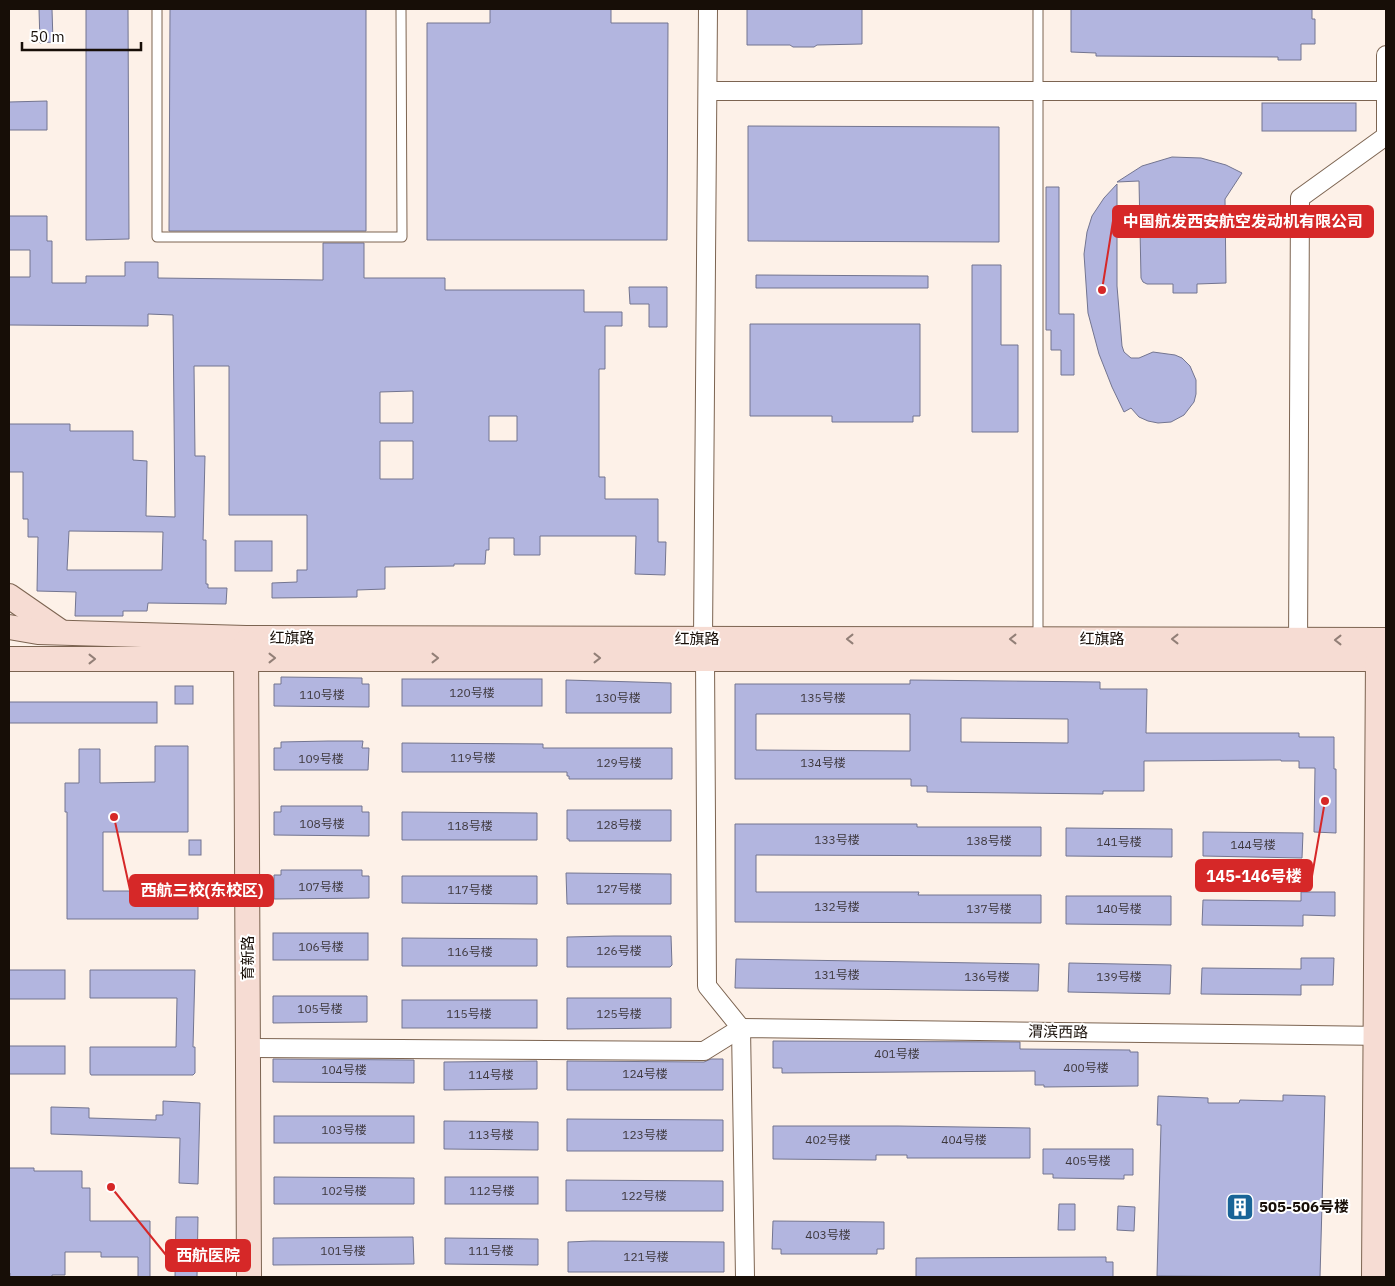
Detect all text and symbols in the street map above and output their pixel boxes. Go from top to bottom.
scale bar [22,20,141,52]
text: 50 m [30,27,65,46]
callout: 中国航发西安航空发动机有限公司 [1113,206,1373,237]
text: 中国航发西安航空发动机有限公司 [1123,211,1363,231]
street label: 红旗路 [269,628,315,647]
street label: 红旗路 [674,629,720,648]
street label: 红旗路 [1079,629,1125,648]
one-way arrow [846,634,854,644]
one-way arrow [1008,634,1016,644]
one-way arrow [1171,634,1178,644]
one-way arrow [1333,635,1341,645]
one-way arrow [269,653,277,663]
one-way arrow [432,653,439,663]
one-way arrow [594,653,602,663]
one-way arrow [89,654,97,664]
house number: 120号楼 [449,685,495,700]
house number: 110号楼 [299,687,345,702]
house number: 130号楼 [595,690,641,705]
house number: 135号楼 [800,690,846,705]
house number: 119号楼 [450,750,496,765]
house number: 109号楼 [298,751,344,766]
house number: 129号楼 [596,755,642,770]
house number: 134号楼 [800,755,846,770]
house number: 108号楼 [299,816,345,831]
house number: 128号楼 [596,817,642,832]
house number: 118号楼 [447,818,493,833]
house number: 133号楼 [814,832,860,847]
house number: 138号楼 [966,833,1012,848]
house number: 141号楼 [1096,834,1142,849]
house number: 144号楼 [1230,837,1276,852]
callout: 145-146号楼 [1196,860,1312,891]
text: 145-146号楼 [1206,866,1302,886]
callout: 西航三校(东校区) [130,875,273,906]
house number: 107号楼 [298,879,344,894]
text: 西航三校(东校区) [141,880,263,900]
house number: 127号楼 [596,881,642,896]
house number: 117号楼 [447,882,493,897]
house number: 132号楼 [814,899,860,914]
house number: 137号楼 [966,901,1012,916]
house number: 140号楼 [1096,901,1142,916]
street label: 育新路 [238,935,257,981]
house number: 106号楼 [298,939,344,954]
house number: 126号楼 [596,943,642,958]
house number: 116号楼 [447,944,493,959]
house number: 131号楼 [814,967,860,982]
house number: 136号楼 [964,969,1010,984]
house number: 139号楼 [1096,969,1142,984]
house number: 105号楼 [297,1001,343,1016]
house number: 115号楼 [446,1006,492,1021]
house number: 125号楼 [596,1006,642,1021]
street label: 渭滨西路 [1028,1021,1088,1042]
house number: 401号楼 [874,1046,920,1061]
house number: 400号楼 [1063,1060,1109,1075]
house number: 104号楼 [321,1062,367,1077]
house number: 124号楼 [622,1066,668,1081]
house number: 114号楼 [468,1067,514,1082]
house number: 103号楼 [321,1122,367,1137]
house number: 113号楼 [468,1127,514,1142]
house number: 123号楼 [622,1127,668,1142]
house number: 402号楼 [805,1132,851,1147]
house number: 404号楼 [941,1132,987,1147]
house number: 405号楼 [1065,1153,1111,1168]
house number: 102号楼 [321,1183,367,1198]
house number: 112号楼 [469,1183,515,1198]
house number: 122号楼 [621,1188,667,1203]
building icon: 505-506号楼 [1225,1192,1255,1222]
place label: 505-506号楼 [1259,1197,1349,1216]
house number: 403号楼 [805,1227,851,1242]
callout: 西航医院 [166,1240,250,1271]
house number: 101号楼 [320,1243,366,1258]
house number: 111号楼 [468,1243,514,1258]
text: 西航医院 [176,1245,240,1265]
house number: 121号楼 [623,1249,669,1264]

